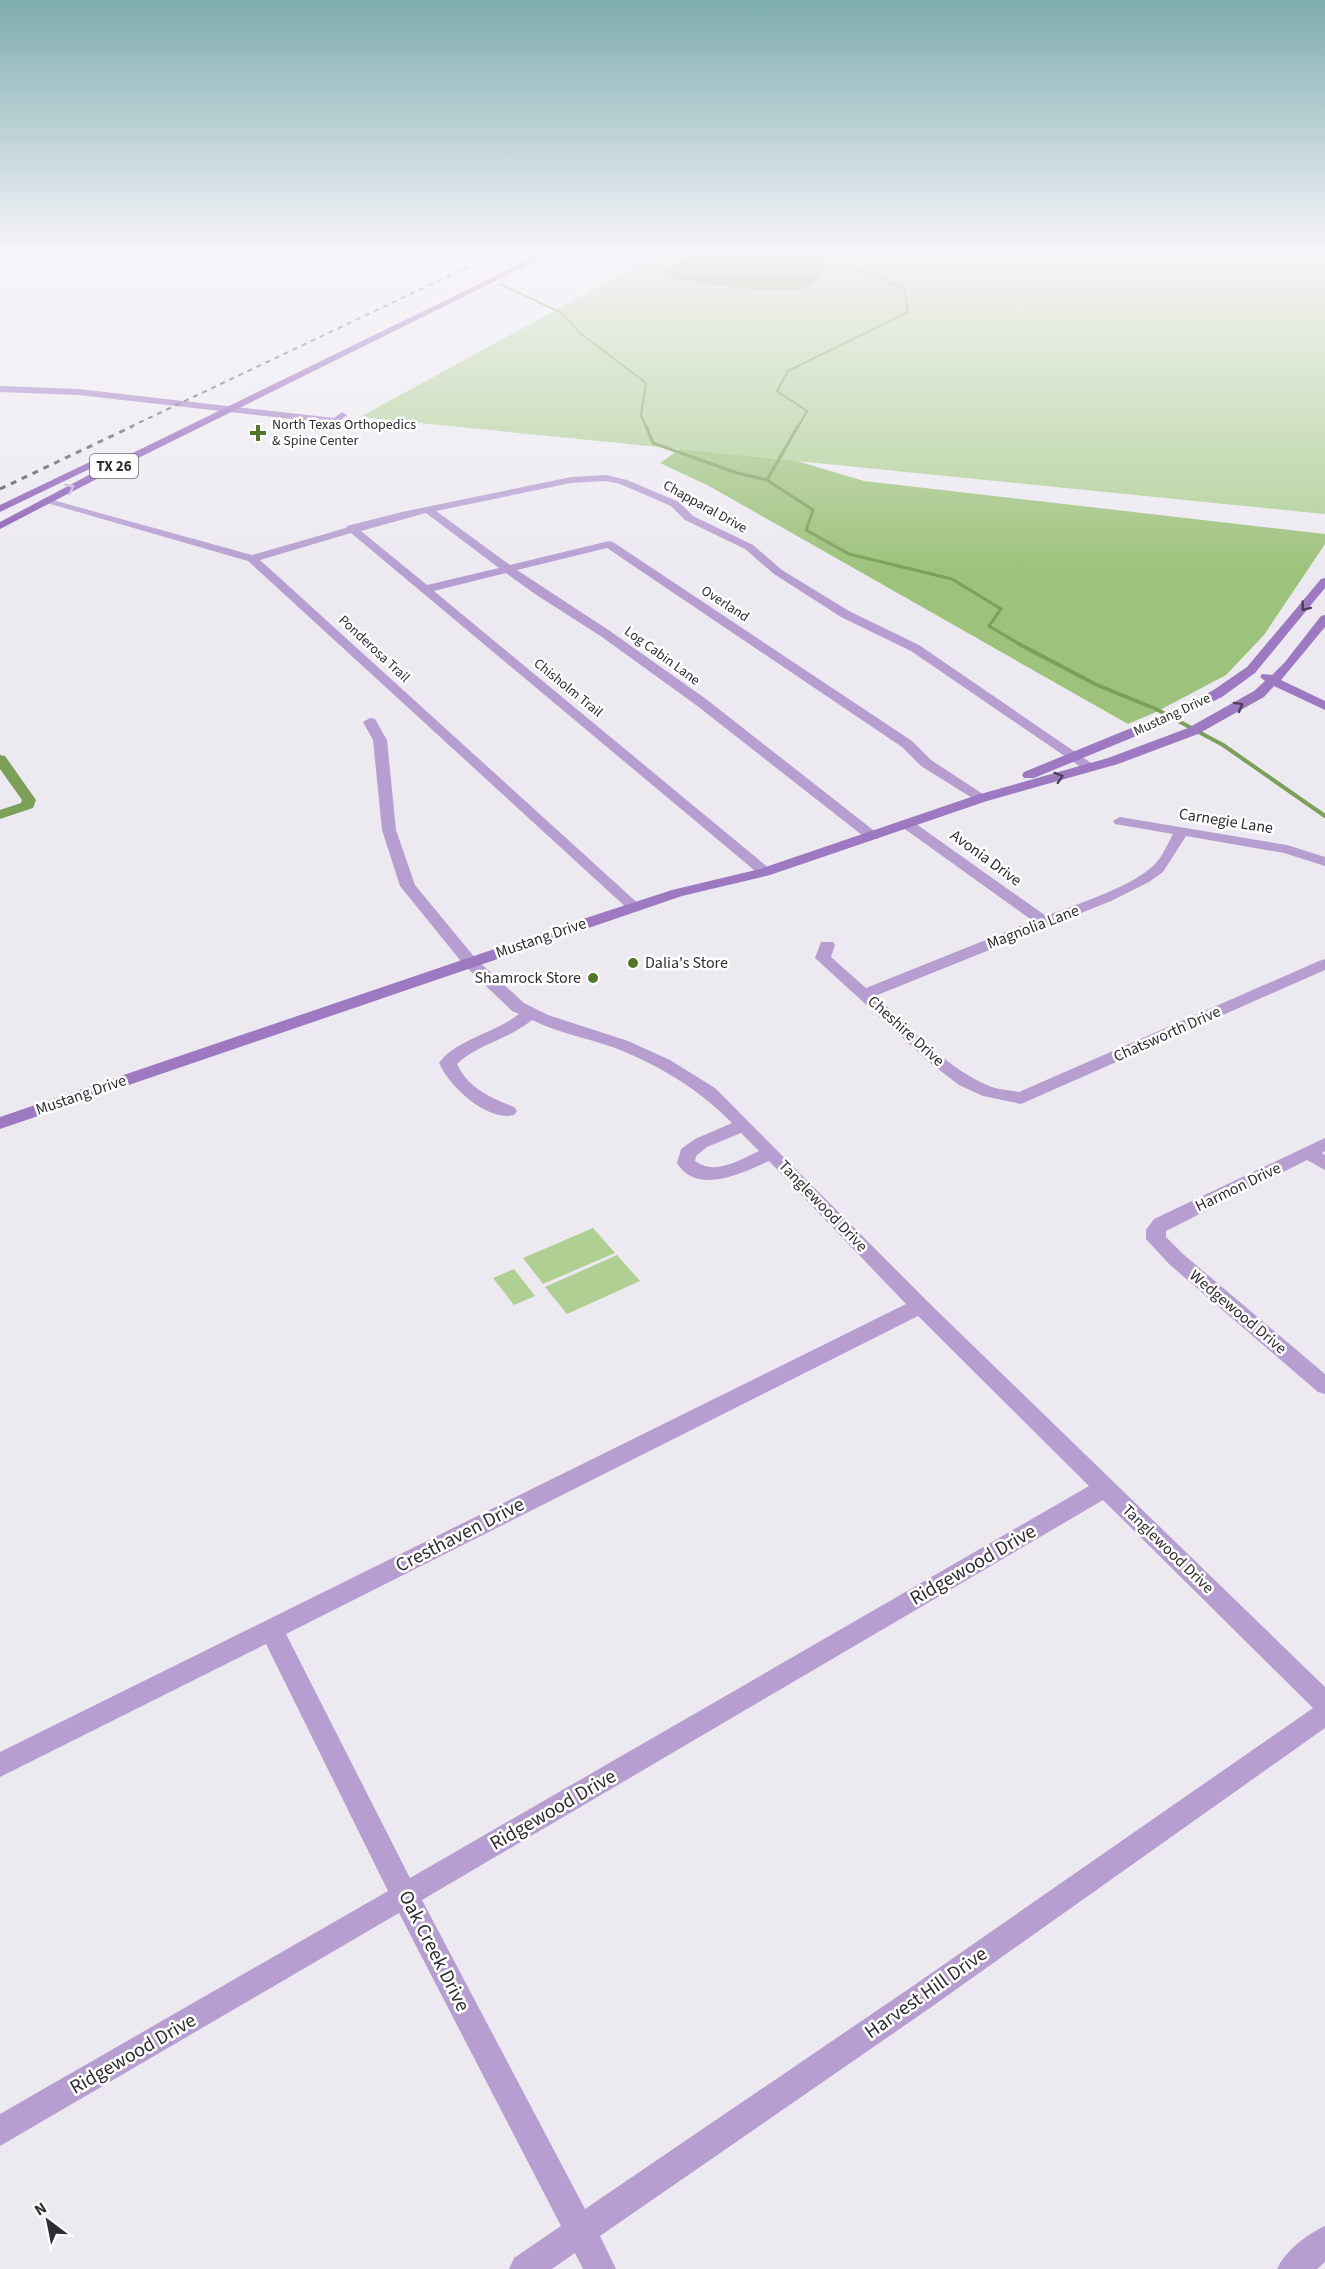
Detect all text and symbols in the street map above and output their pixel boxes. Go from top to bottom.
place label: North Texas Orthopedics & Spine Center [272,415,416,451]
marker: North Texas Orthopedics & Spine Center [249,424,267,442]
road number: TX 26 [90,454,138,478]
street label: Chapparal Drive [659,476,751,538]
one-way arrow [64,484,75,496]
street label: Overland [697,581,753,627]
one-way arrow [1301,600,1312,611]
street label: Ponderosa Trail [334,611,414,688]
street label: Log Cabin Lane [620,622,704,690]
street label: Chisholm Trail [529,654,607,722]
street label: Mustang Drive [1130,688,1214,742]
one-way arrow [1233,702,1243,713]
one-way arrow [1053,772,1064,784]
street label: Carnegie Lane [1177,803,1275,839]
street label: Avonia Drive [946,825,1026,891]
street label: Magnolia Lane [984,899,1082,955]
street label: Mustang Drive [493,912,589,964]
place label: Dalia's Store [645,952,728,974]
marker: Dalia's Store [626,956,640,970]
place label: Shamrock Store [475,967,581,989]
marker: Shamrock Store [586,971,600,985]
street label: Cheshire Drive [863,991,949,1071]
street label: Chatsworth Drive [1110,1000,1224,1067]
street label: Mustang Drive [33,1069,129,1121]
street label: Tanglewood Drive [773,1155,873,1257]
street label: Harmon Drive [1192,1157,1284,1217]
street label: Wedgewood Drive [1185,1265,1291,1359]
street label: Cresthaven Drive [391,1490,529,1580]
street label: Tanglewood Drive [1117,1499,1219,1599]
street label: Ridgewood Drive [905,1517,1041,1613]
street label: Ridgewood Drive [485,1762,621,1858]
street label: Oak Creek Drive [391,1886,477,2016]
street label: Harvest Hill Drive [859,1940,993,2046]
street label: Ridgewood Drive [65,2006,201,2102]
north arrow [18,2191,78,2251]
text: N [30,2197,51,2221]

